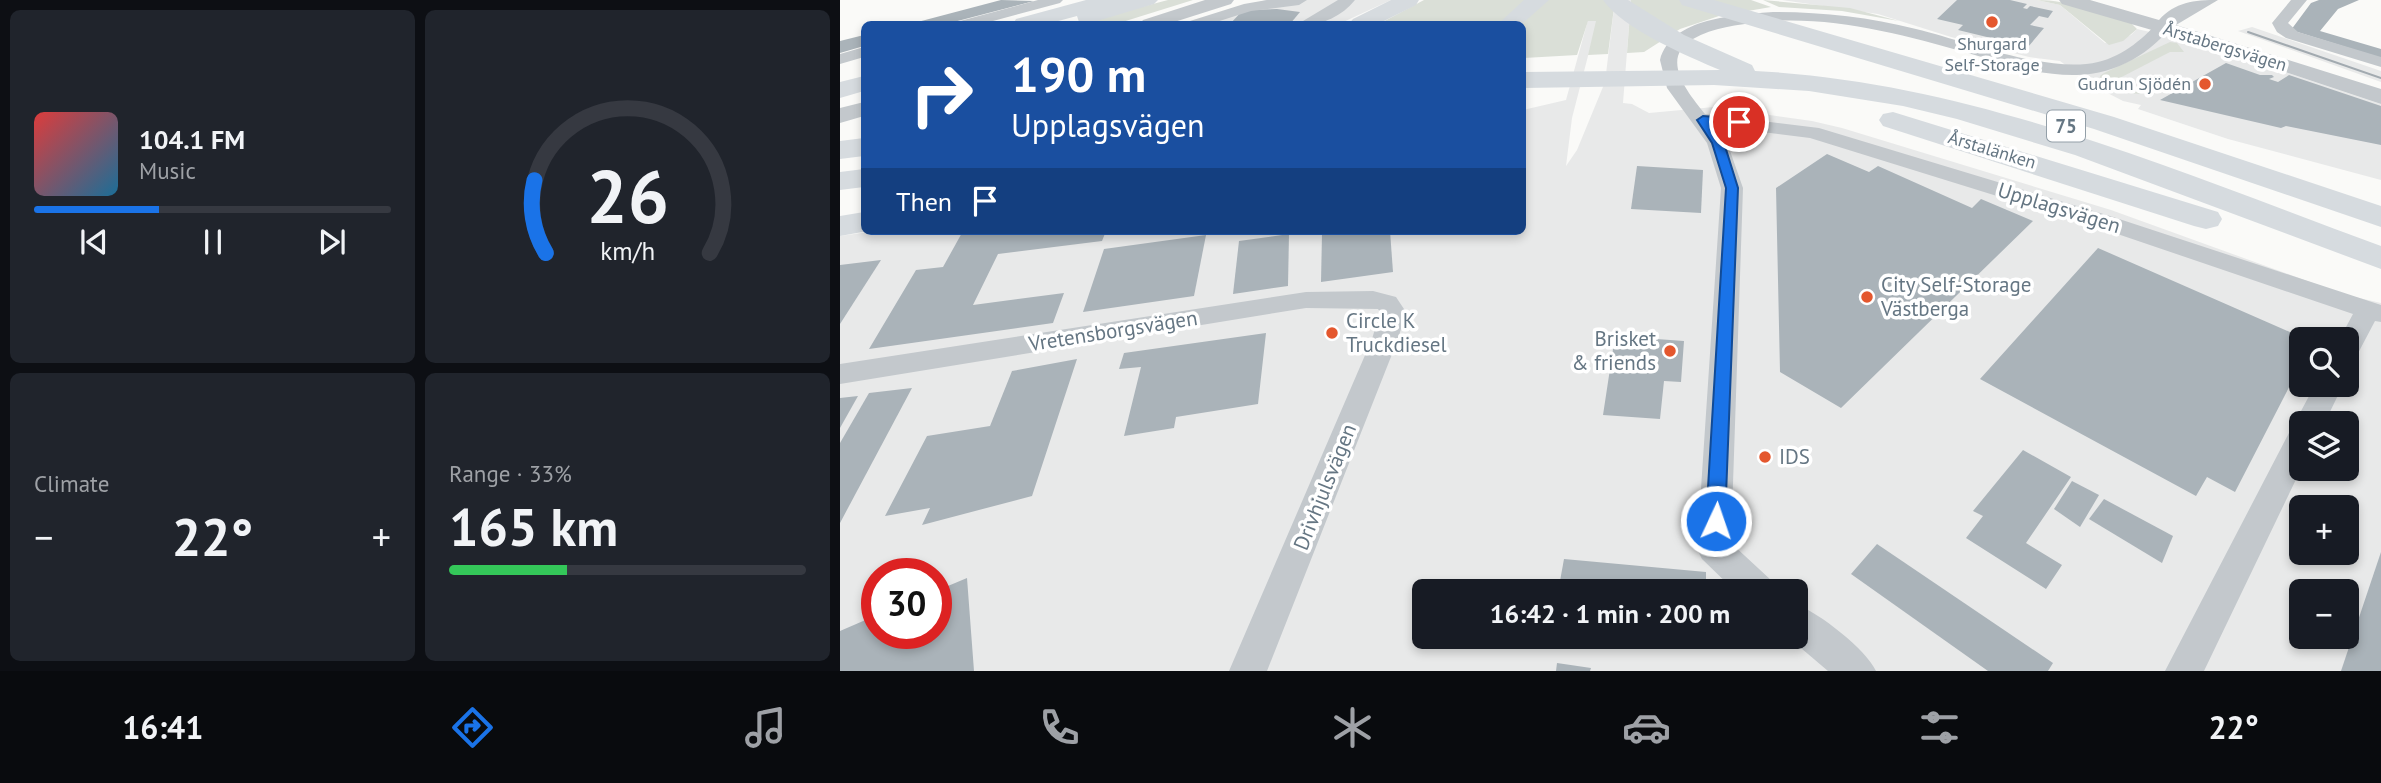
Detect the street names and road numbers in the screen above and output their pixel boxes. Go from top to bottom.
street label: Årstabergsvägen [2161,17,2290,76]
road number: 75 [2047,110,2085,142]
street label: Årstalänken [1945,125,2039,174]
street label: Upplagsvägen [1994,176,2124,239]
street label: Vretensborgsvägen [1026,304,1199,357]
street label: Drivhjulsvägen [1287,420,1362,554]

